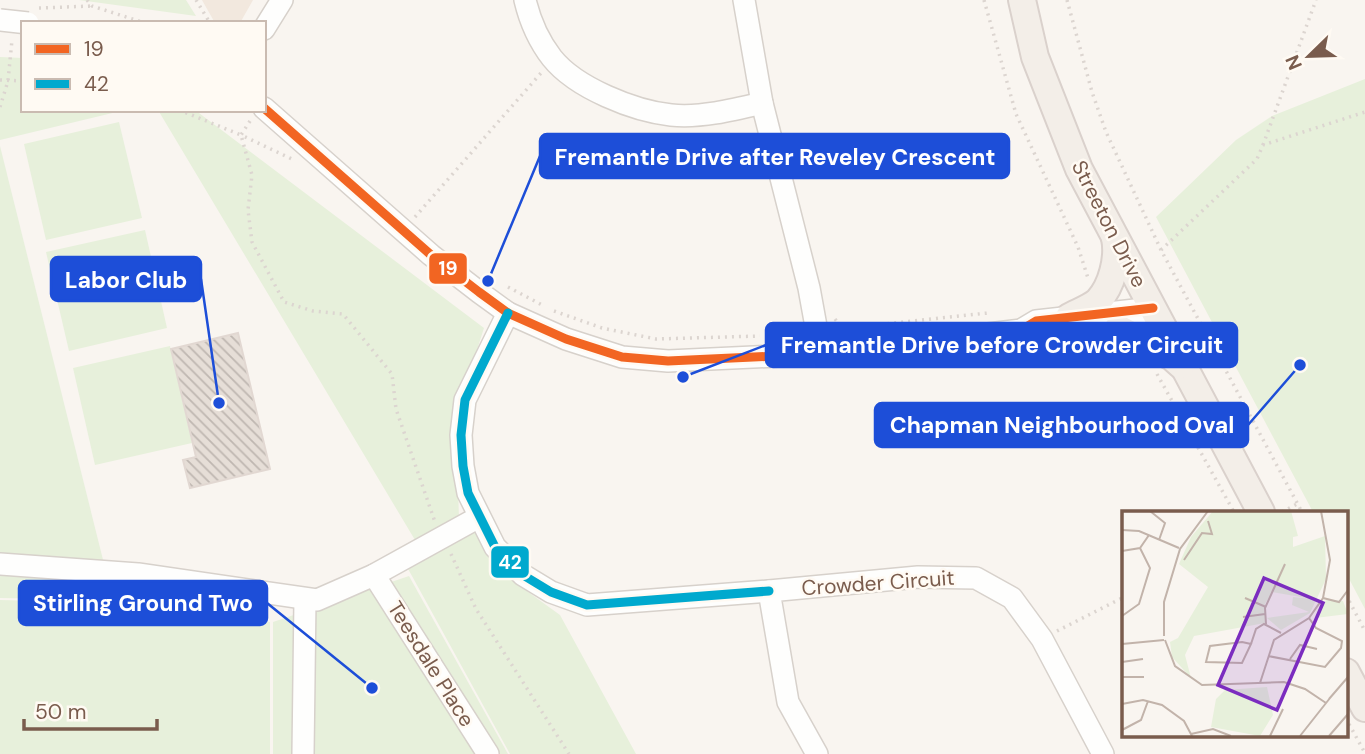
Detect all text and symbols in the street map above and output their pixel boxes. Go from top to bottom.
legend [21,21,266,112]
north arrow [1274,21,1344,91]
text: 19 [84,35,104,63]
text: N [1280,51,1308,74]
text: 42 [84,70,109,98]
callout: Fremantle Drive after Reveley Crescent [540,134,1009,178]
text: Fremantle Drive after Reveley Crescent [554,142,996,172]
street label: Streeton Drive [1065,156,1153,292]
line badge: 19 [428,252,468,285]
text: 19 [439,256,457,281]
callout: Labor Club [51,257,201,301]
text: Labor Club [65,265,187,295]
callout: Fremantle Drive before Crowder Circuit [766,323,1237,367]
text: Fremantle Drive before Crowder Circuit [781,330,1223,360]
callout: Chapman Neighbourhood Oval [875,403,1248,447]
text: Chapman Neighbourhood Oval [890,410,1234,440]
inset map [1122,511,1348,736]
line badge: 42 [490,545,530,579]
text: 42 [498,550,522,575]
street label: Crowder Circuit [801,564,955,602]
callout: Stirling Ground Two [19,581,267,625]
text: Stirling Ground Two [33,588,253,618]
street label: Teesdale Place [381,596,481,732]
scale bar [24,688,158,732]
text: 50 m [35,698,86,726]

